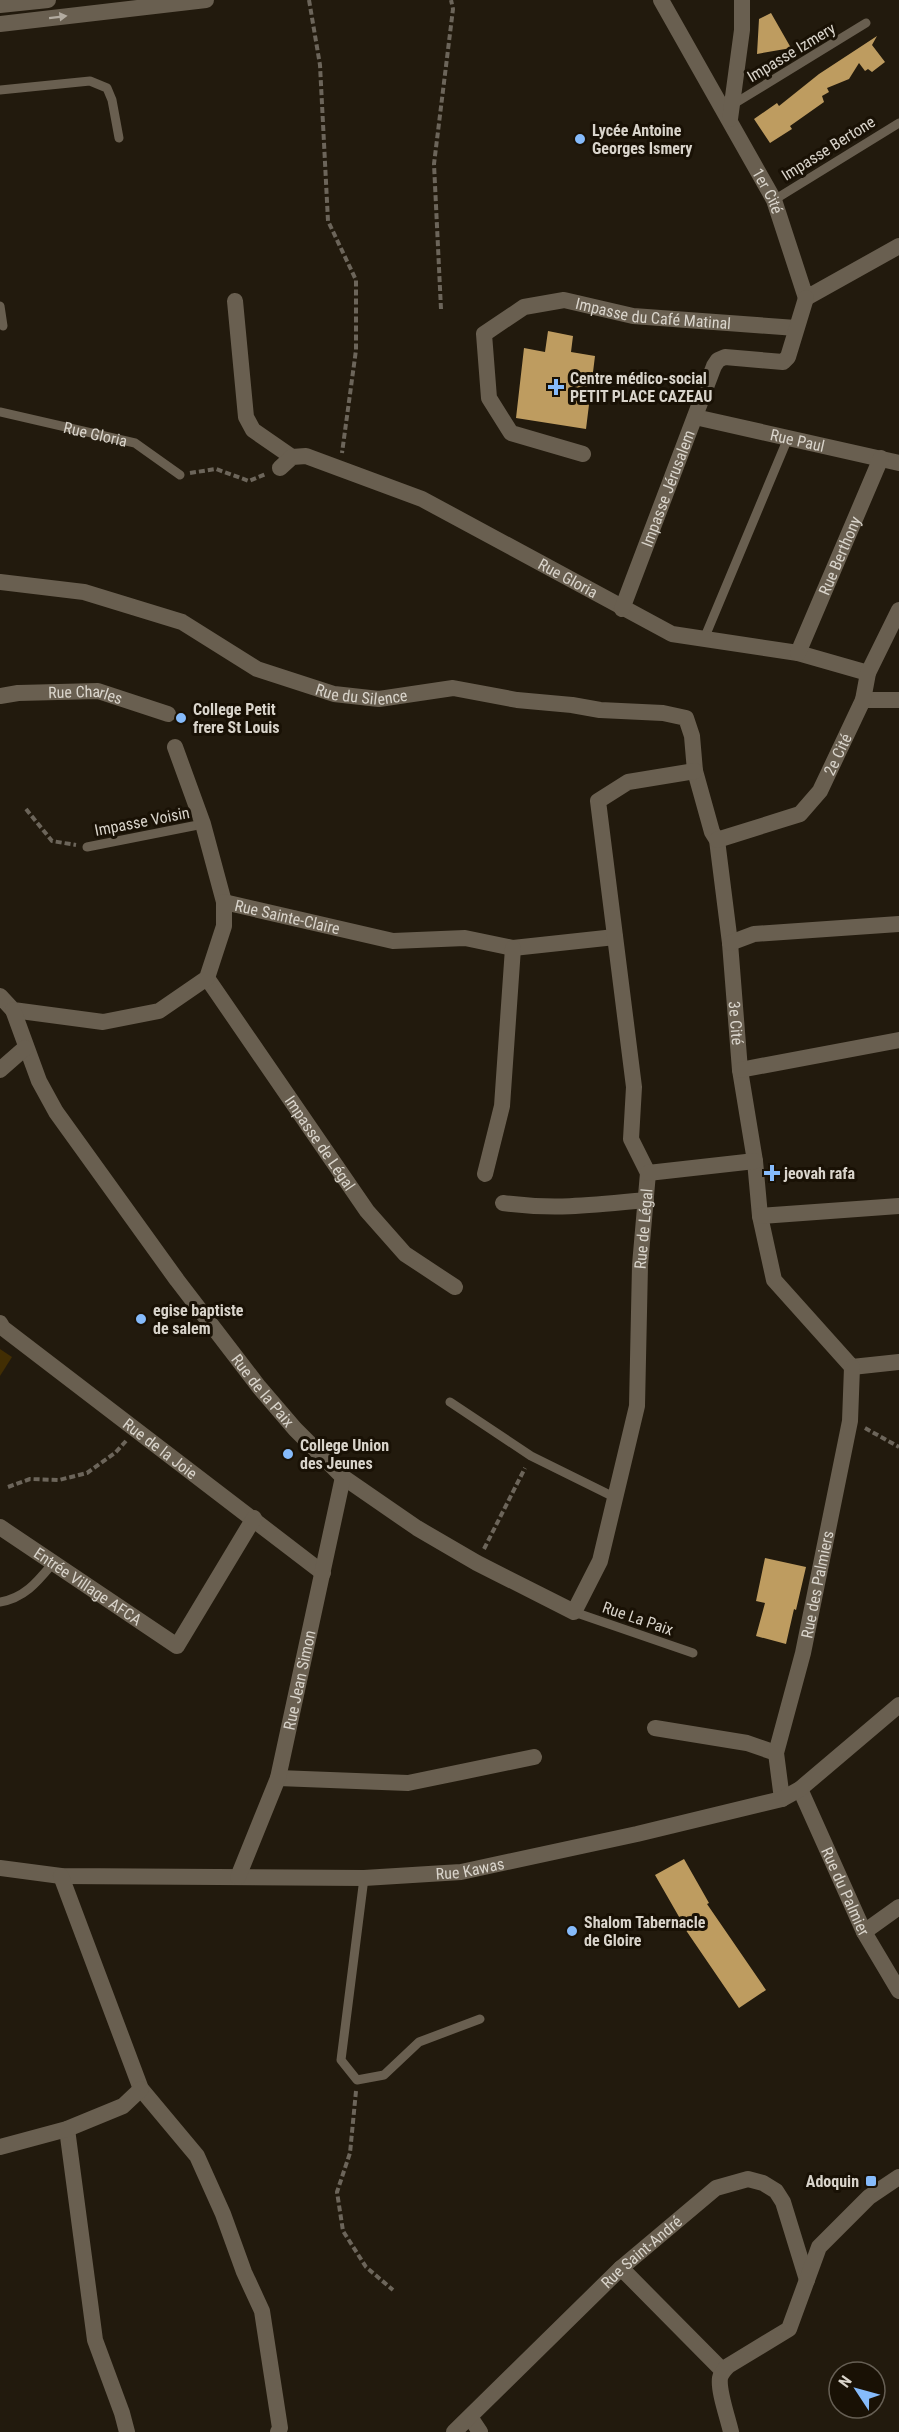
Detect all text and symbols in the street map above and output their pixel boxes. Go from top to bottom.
one-way arrow [49,13,68,22]
street label: Impasse Izmery [744,18,839,86]
street label: Impasse Bertone [778,112,879,185]
place label: Lycée Antoine Georges Ismery [592,121,692,158]
marker: Lycée Antoine Georges Ismery [573,132,587,146]
street label: 1er Cité [748,165,787,216]
street label: Impasse du Café Matinal [574,294,732,333]
place label: Centre médico-social PETIT PLACE CAZEAU [570,369,712,406]
marker: Centre médico-social PETIT PLACE CAZEAU [547,378,565,396]
street label: Rue Gloria [62,418,129,451]
street label: Rue Paul [768,425,826,456]
street label: Impasse Jérusalem [637,427,699,550]
street label: Rue Berthony [815,513,865,598]
street label: Rue Gloria [535,555,601,602]
street label: Rue du Silence [313,680,409,709]
street label: Rue Charles [48,682,125,708]
place label: College Petit frere St Louis [193,700,280,737]
marker: College Petit frere St Louis [174,711,188,725]
street label: 2e Cité [820,731,856,779]
street label: Impasse Voisin [93,803,191,840]
street label: Rue Sainte-Claire [233,896,342,938]
street label: 3e Cité [725,1000,747,1046]
street label: Impasse de Légal [281,1092,359,1194]
place label: jeovah rafa [783,1164,855,1183]
marker: jeovah rafa [765,1166,779,1180]
street label: Rue de Légal [631,1188,657,1270]
place label: egise baptiste de salem [153,1301,244,1338]
marker: egise baptiste de salem [134,1312,148,1326]
street label: Rue de la Paix [227,1350,298,1431]
street label: Rue de la Joie [119,1414,201,1483]
place label: College Union des Jeunes [300,1436,389,1473]
marker: College Union des Jeunes [281,1447,295,1461]
street label: Rue des Palmiers [797,1529,838,1640]
street label: Entrée Village AFCA [30,1544,145,1630]
street label: Rue La Paix [600,1598,676,1639]
street label: Rue Jean Simon [280,1629,320,1732]
street label: Rue du Palmier [817,1844,873,1940]
street label: Rue Kawas [435,1854,506,1884]
place label: Shalom Tabernacle de Gloire [584,1913,706,1950]
marker: Shalom Tabernacle de Gloire [565,1924,579,1938]
place label: Adoquin [806,2172,859,2191]
marker: Adoquin [864,2174,878,2188]
street label: Rue Saint-André [597,2212,686,2292]
north arrow [827,2360,887,2420]
text: N [835,2372,856,2391]

